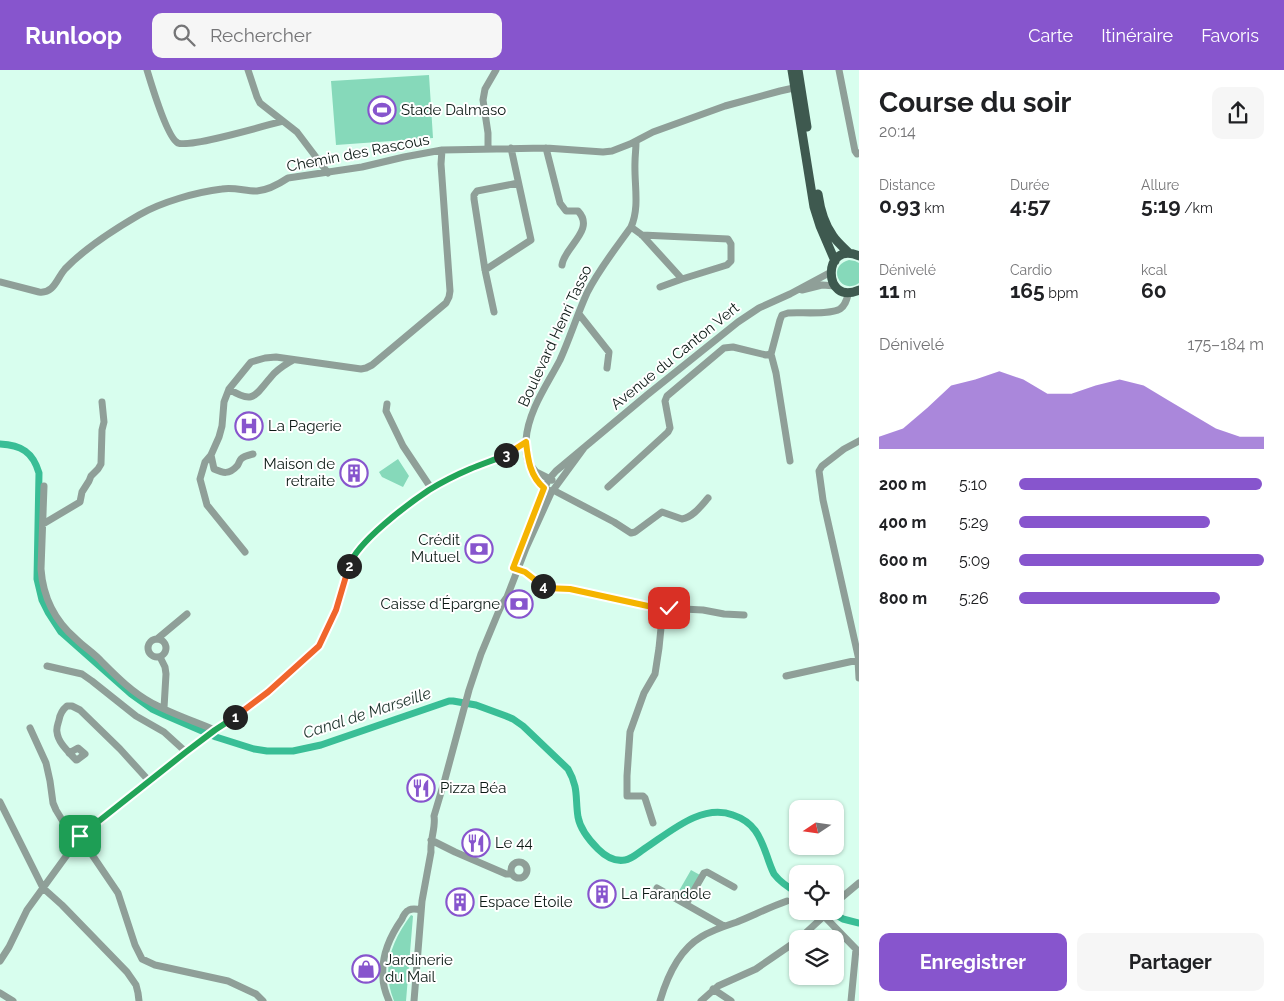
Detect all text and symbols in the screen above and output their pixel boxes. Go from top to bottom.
search box [152,13,502,58]
text: Runloop [25,21,122,50]
icon: search [170,21,198,49]
text: Rechercher [210,24,312,46]
text: Carte [1028,25,1073,46]
text: Itinéraire [1101,25,1173,46]
text: Favoris [1201,25,1259,46]
text: Course du soir [879,86,1071,119]
button: share [1212,87,1264,139]
sports icon: Stade Dalmaso [367,95,397,125]
place label: Stade Dalmaso [401,101,506,119]
text: 20:14 [879,122,916,141]
street label: Chemin des Rascous [285,130,431,176]
text: Distance [879,177,935,193]
text: Durée [1010,177,1049,193]
text: Allure [1141,177,1179,193]
text: 0.93 [879,193,921,218]
text: 4:57 [1010,193,1051,218]
text: 5:19 [1141,193,1181,218]
text: km [921,200,945,216]
text: /km [1181,200,1213,216]
street label: Boulevard Henri Tasso [514,262,596,410]
text: Dénivelé [879,262,936,278]
text: Cardio [1010,262,1052,278]
text: kcal [1141,262,1167,278]
text: 11 [879,278,900,303]
text: 165 [1010,278,1045,303]
text: 60 [1141,278,1167,303]
text: m [900,285,916,301]
text: bpm [1045,285,1078,301]
street label: Avenue du Canton Vert [607,299,743,413]
text: Dénivelé [879,335,944,354]
text: 175–184 m [1187,335,1264,354]
hospital icon: La Pagerie [234,411,264,441]
place label: La Pagerie [268,417,342,435]
pin: 3 [494,442,518,468]
text: 3 [503,447,510,463]
place label: Maison de retraite [264,455,335,490]
building icon: Maison de retraite [339,458,369,488]
text: 200 m [879,475,926,494]
text: 5:10 [959,475,987,494]
text: 400 m [879,513,927,532]
text: 5:29 [959,513,988,532]
place label: Crédit Mutuel [411,531,461,566]
bank icon: Crédit Mutuel [464,534,494,564]
text: 600 m [879,551,927,570]
text: 5:09 [959,551,990,570]
pin: 2 [336,554,362,578]
text: 2 [346,558,353,574]
pin: 4 [530,574,556,598]
text: 4 [540,578,548,594]
pin [648,587,690,629]
bank icon: Caisse d'Épargne [504,589,534,619]
text: 800 m [879,589,927,608]
text: 5:26 [959,589,989,608]
icon: check [655,594,683,622]
place label: Caisse d'Épargne [380,595,500,613]
water label: Canal de Marseille [301,683,434,743]
pin: 1 [222,704,248,730]
text: 1 [232,709,239,725]
restaurant icon: Pizza Béa [406,773,436,803]
place label: Pizza Béa [440,779,506,797]
north arrow [789,800,844,855]
map controls [789,800,844,985]
pin [59,815,101,857]
icon: arrive [66,822,94,850]
restaurant icon: Le 44 [461,828,491,858]
place label: Le 44 [495,834,533,852]
button: locate [789,865,844,920]
building icon: La Farandole [587,879,617,909]
place label: La Farandole [621,885,711,903]
building icon: Espace Étoile [445,887,475,917]
place label: Espace Étoile [479,893,573,911]
button: layers [789,930,844,985]
button: Enregistrer [879,933,1067,991]
button: Partager [1077,933,1264,991]
place label: Jardinerie du Mail [385,951,453,986]
shop icon: Jardinerie du Mail [351,954,381,984]

